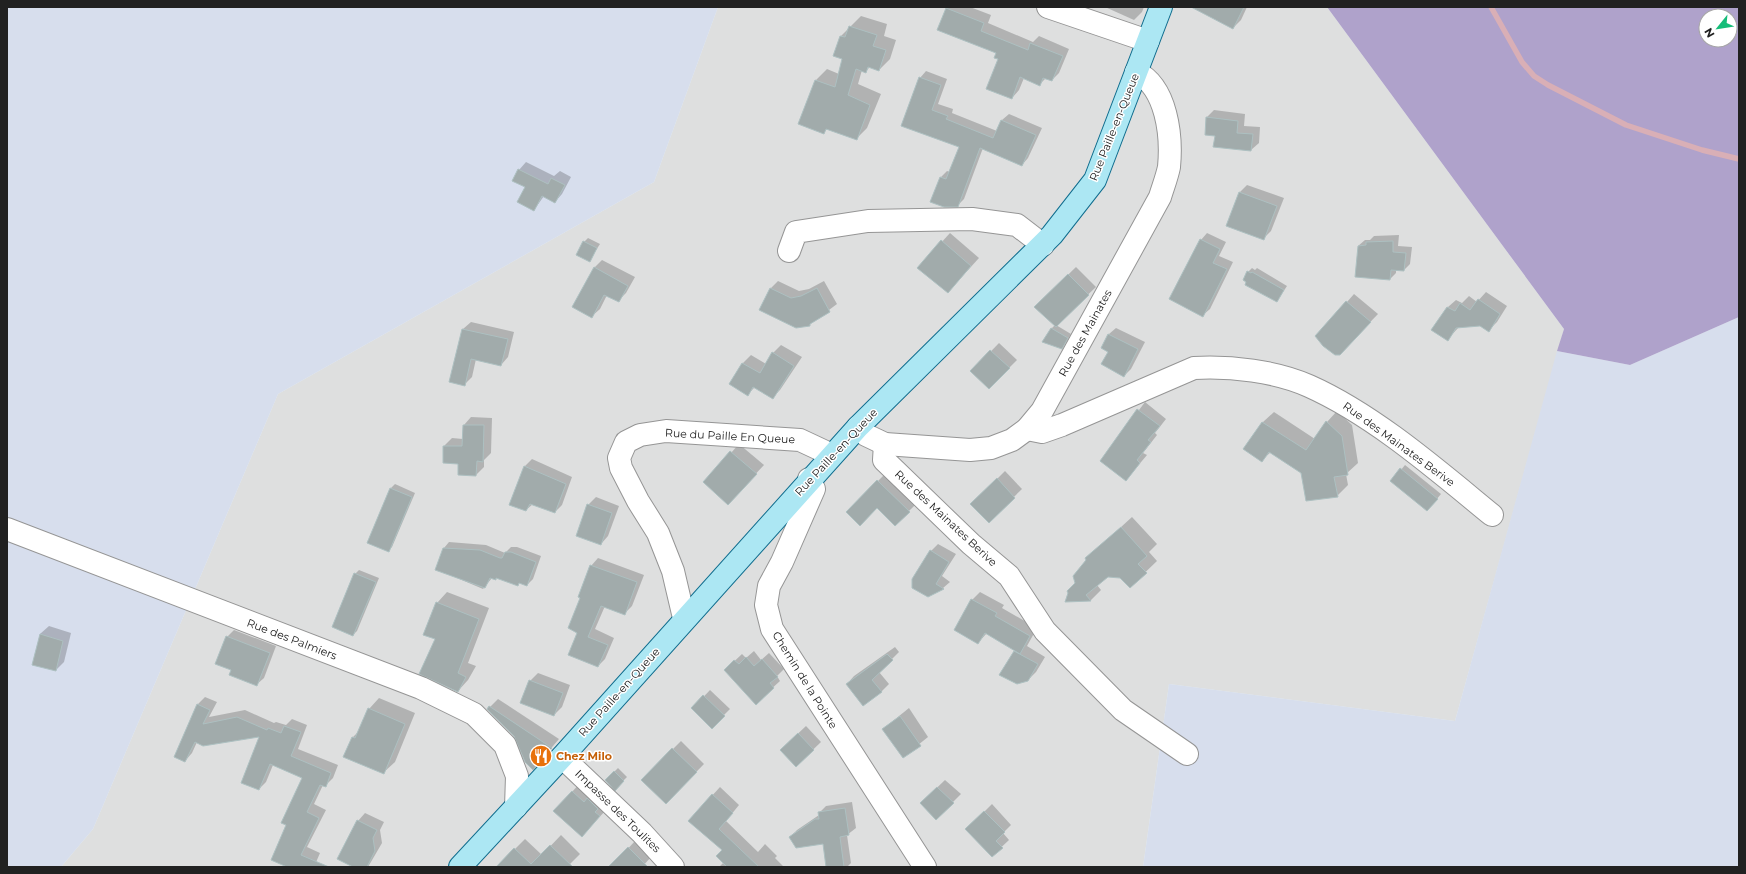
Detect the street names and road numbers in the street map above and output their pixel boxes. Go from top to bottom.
street label: Rue Paille-en-Queue [1086,71,1142,183]
street label: Rue des Mainates [1055,286,1115,379]
street label: Rue des Mainates Berive [1340,399,1458,490]
street label: Rue Paille-en-Queue [792,405,880,499]
street label: Rue du Paille En Queue [665,426,796,446]
street label: Rue des Mainates Berive [892,467,1000,569]
street label: Rue des Palmiers [245,615,340,663]
street label: Chemin de la Pointe [769,629,841,732]
street label: Rue Paille-en-Queue [575,644,663,739]
street label: Impasse des Toulites [572,767,664,856]

